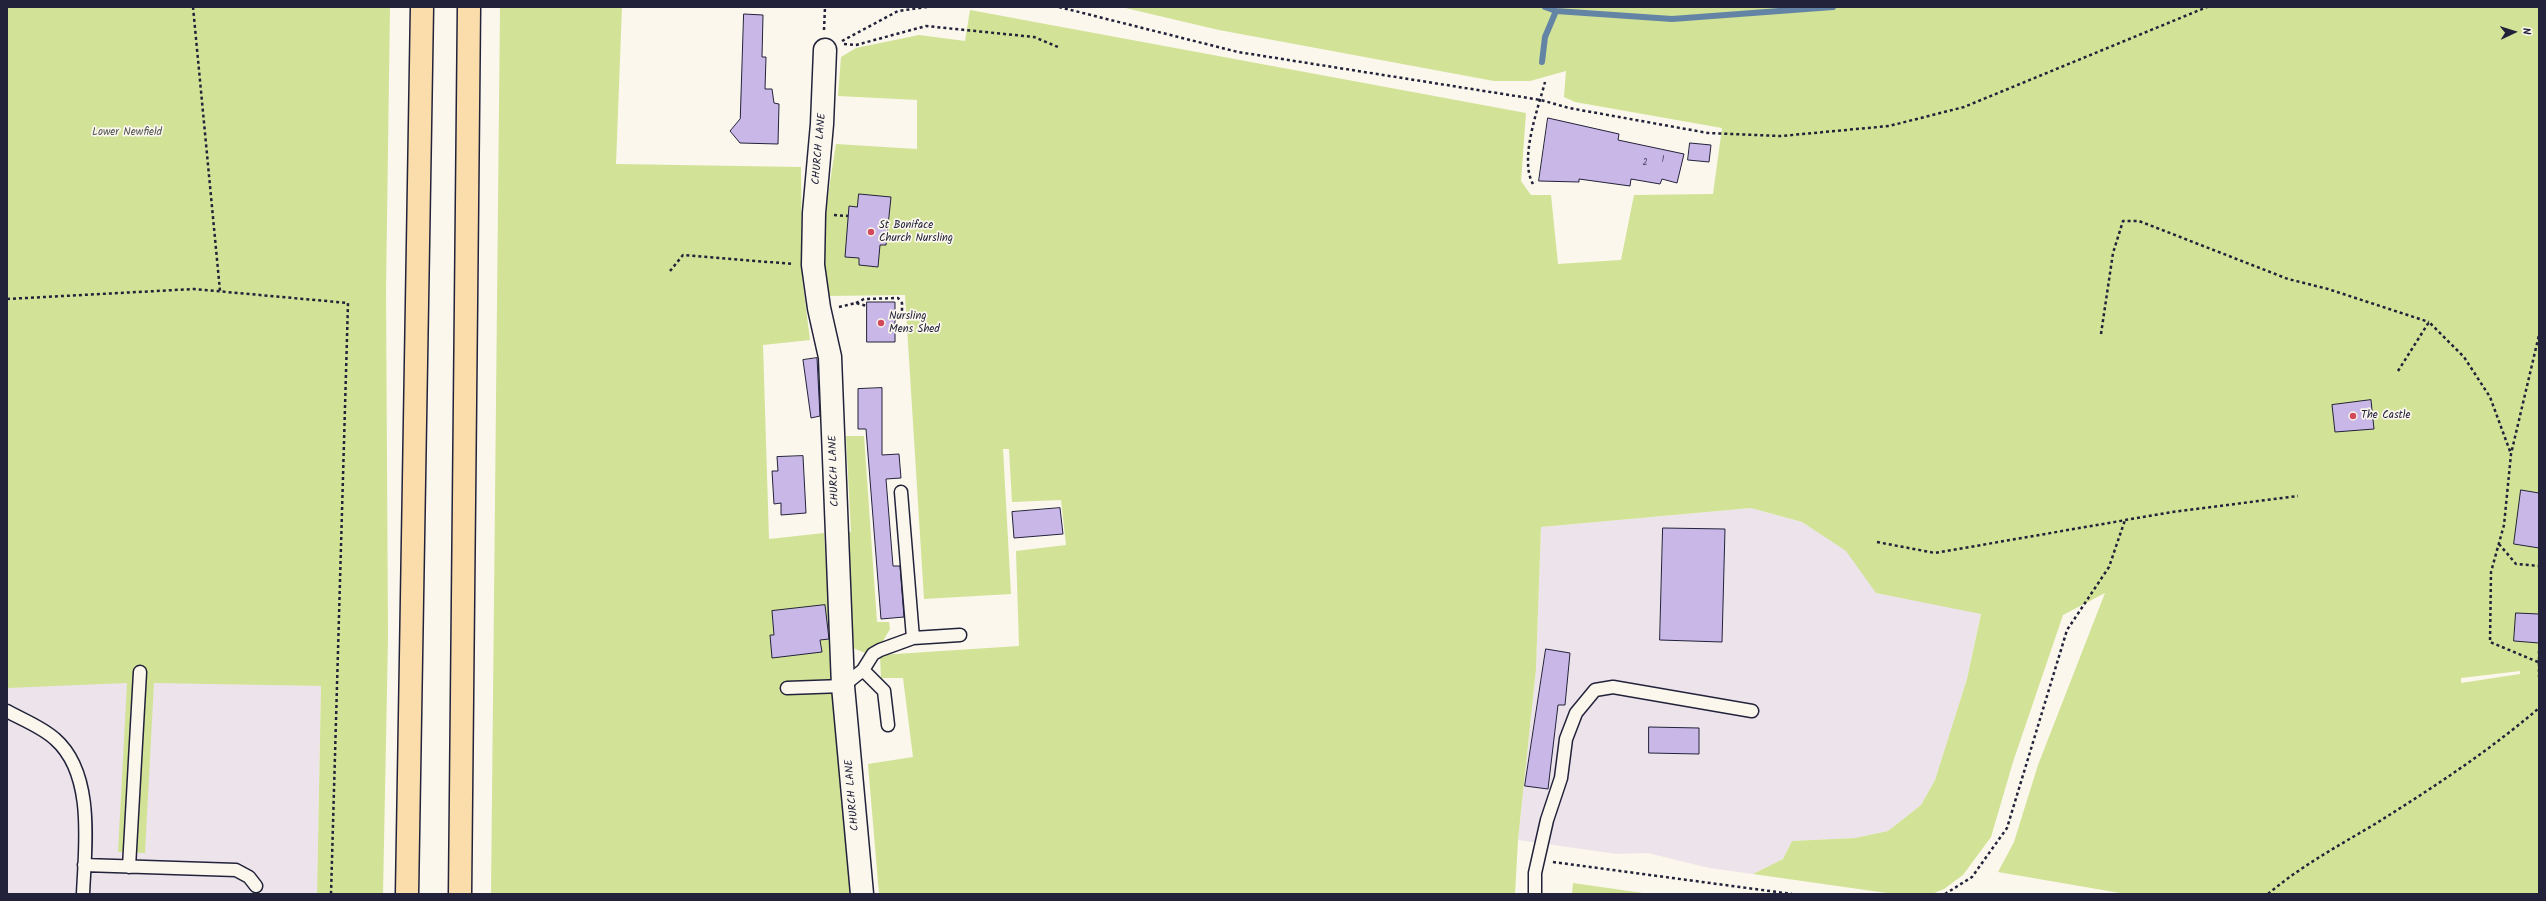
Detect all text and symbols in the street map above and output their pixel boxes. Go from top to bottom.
north arrow [2494,12,2534,52]
text: N [2517,27,2535,35]
street label: CHURCH LANE [810,113,830,185]
park label: Lower Newfield [92,126,162,140]
house number: 1 [1662,155,1664,165]
house number: 2 [1642,158,1648,168]
place label: St Boniface Church Nursling [879,219,953,245]
marker: St Boniface Church Nursling [866,227,876,237]
place label: Nursling Mens Shed [889,310,940,336]
marker: Nursling Mens Shed [876,318,886,328]
place label: The Castle [2361,409,2410,423]
marker: The Castle [2348,411,2358,421]
street label: CHURCH LANE [827,435,843,507]
street label: CHURCH LANE [843,759,863,831]

